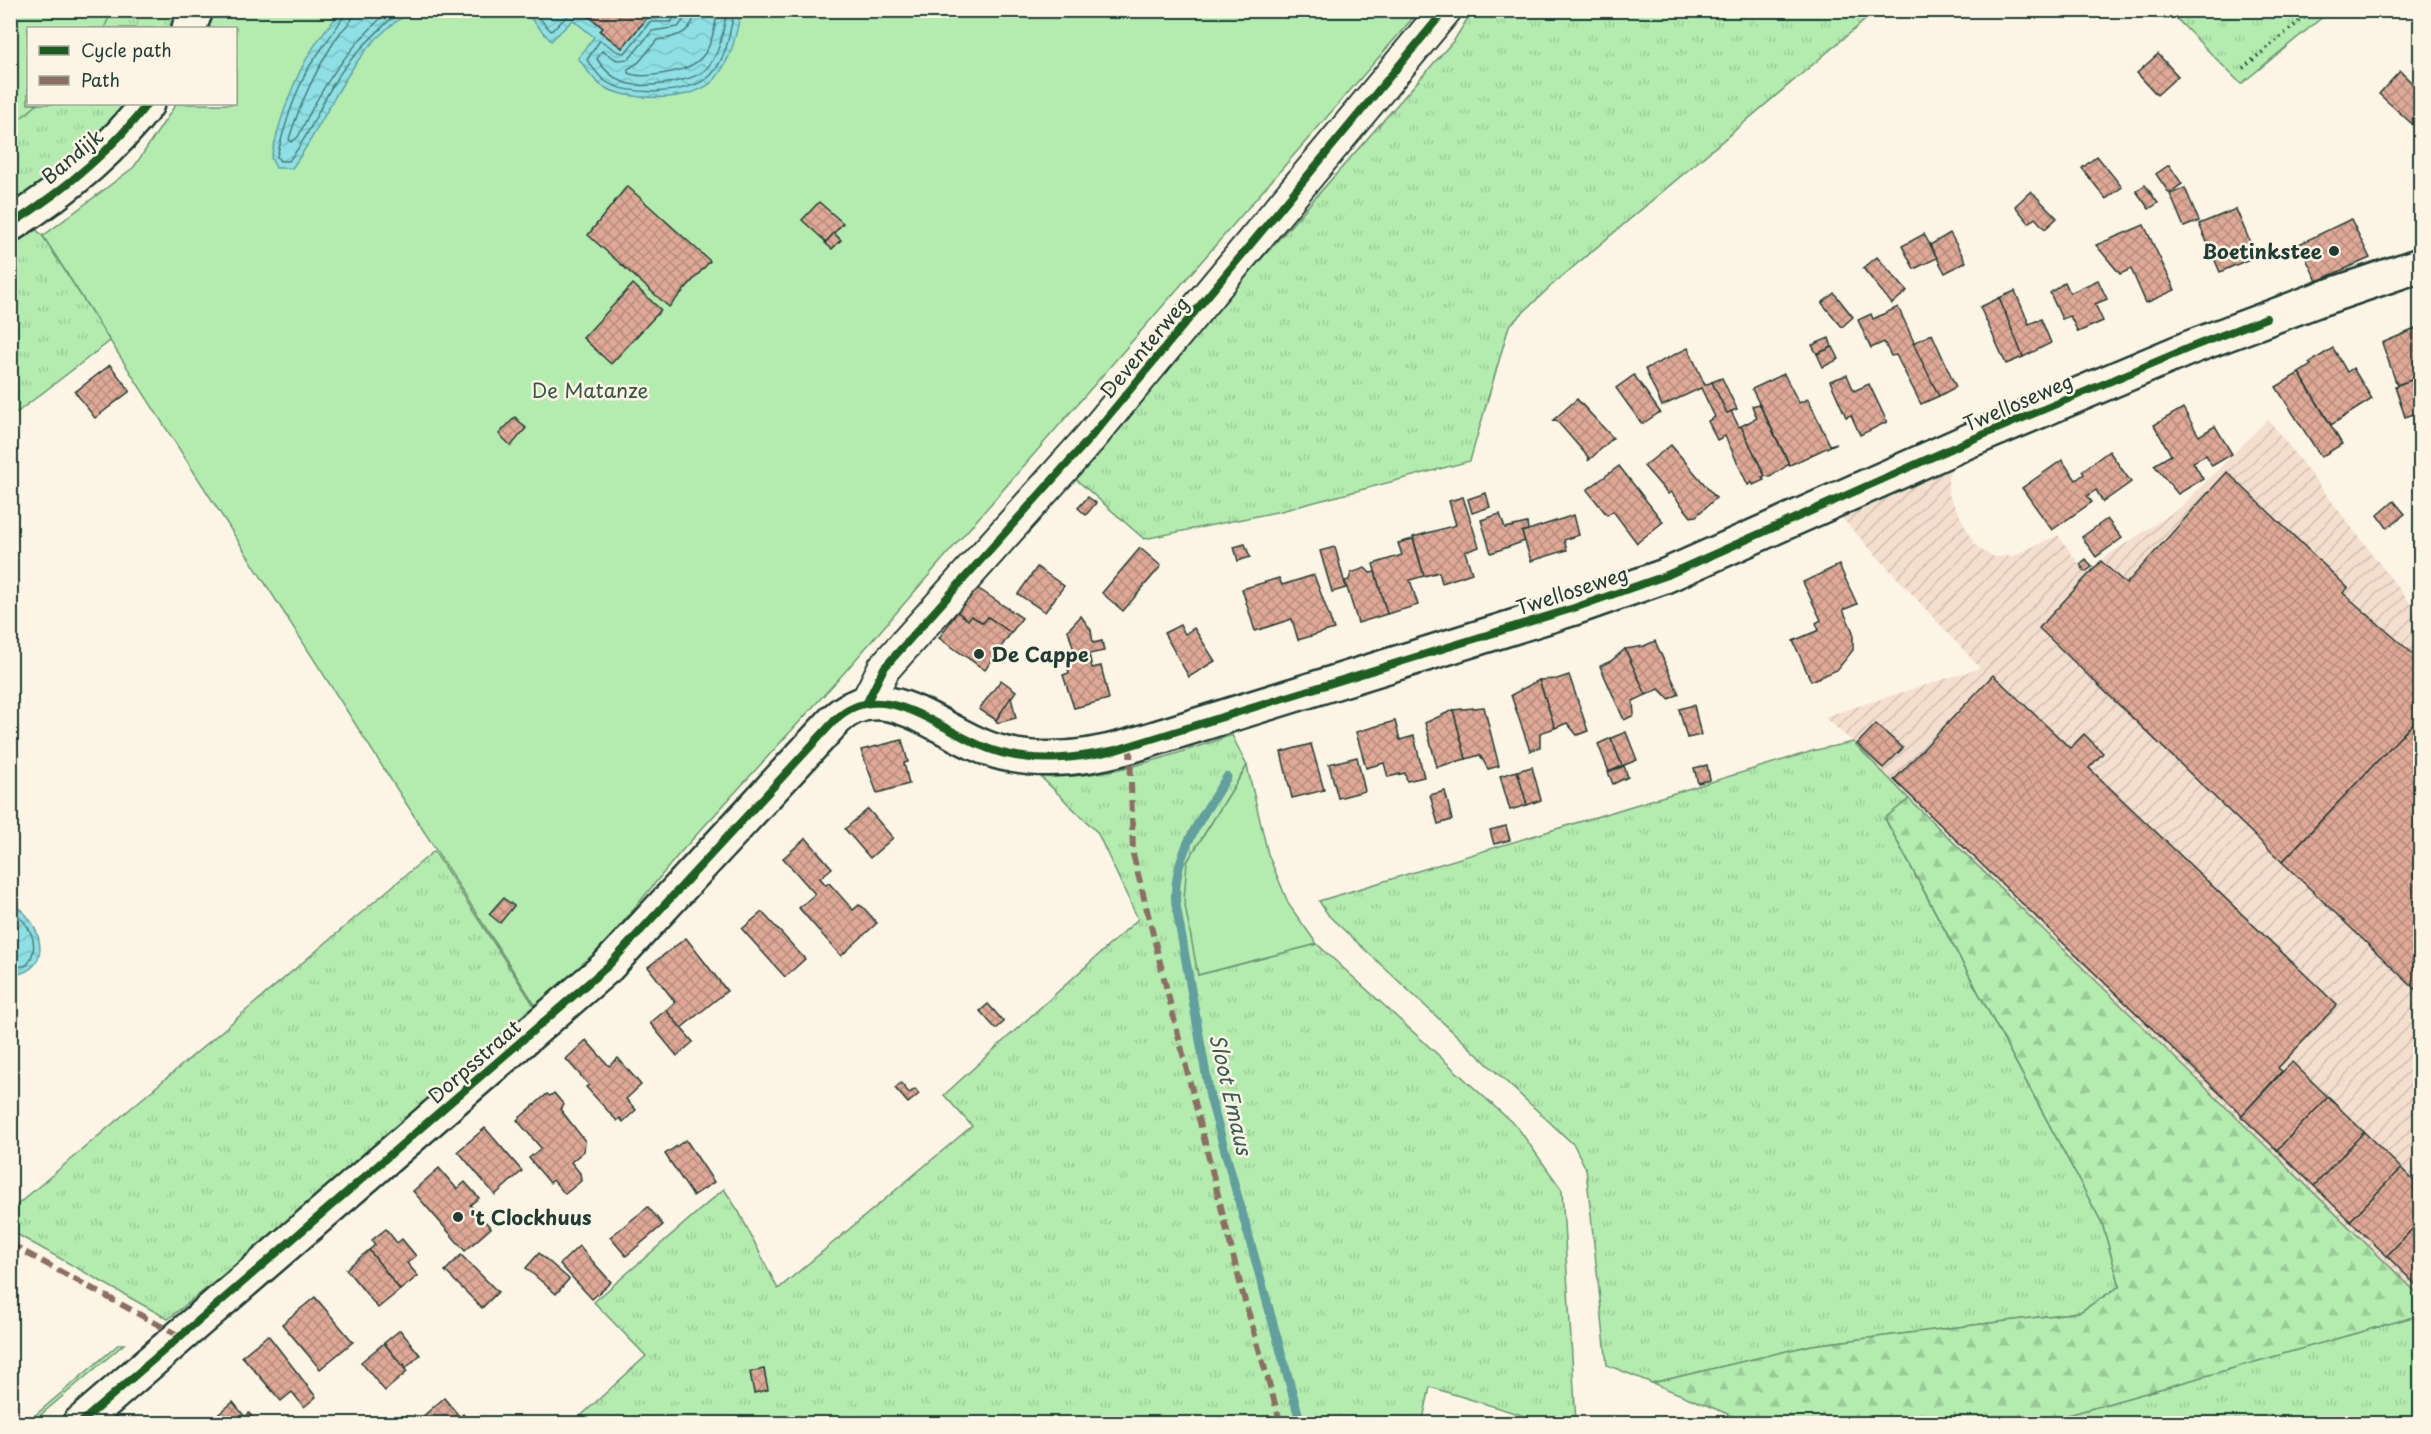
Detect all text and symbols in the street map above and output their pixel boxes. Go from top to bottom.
legend [27,27,237,105]
text: Cycle path [81,36,172,63]
text: Path [81,66,120,93]
street label: Bandijk [35,121,109,191]
place label: Boetinkstee [2202,236,2322,266]
marker: Boetinkstee [2327,244,2341,258]
street label: Deventerweg [1092,289,1196,405]
street label: Twelloseweg [1959,365,2077,439]
park label: De Matanze [532,375,648,405]
street label: Twelloseweg [1512,558,1632,622]
place label: De Cappe [991,639,1089,669]
marker: De Cappe [972,647,986,661]
street label: Dorpsstraat [421,1012,527,1110]
water label: Sloot Emaus [1203,1030,1262,1160]
place label: 't Clockhuus [470,1202,592,1232]
marker: 't Clockhuus [451,1210,465,1224]

